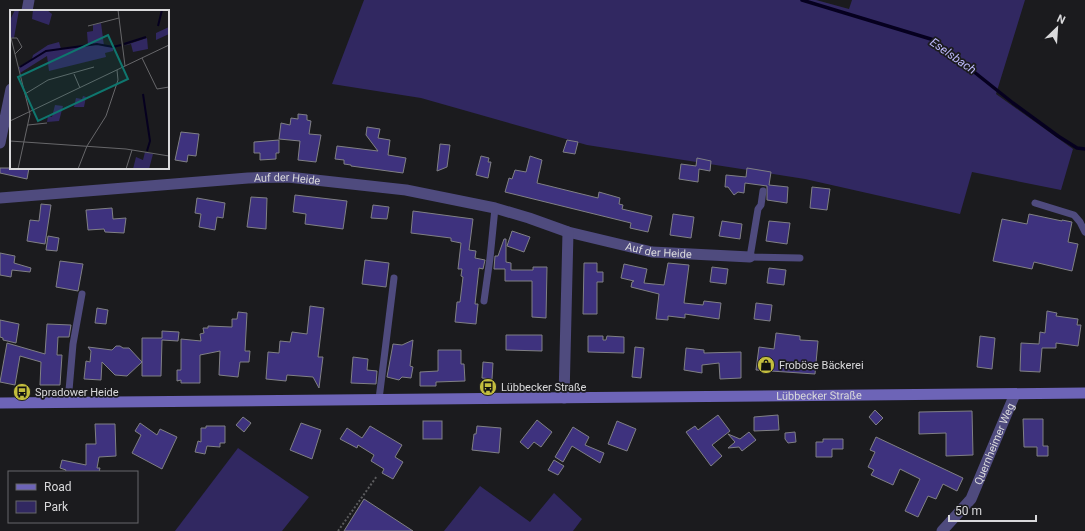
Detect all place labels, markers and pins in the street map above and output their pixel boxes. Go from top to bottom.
shop icon: Froböse Bäckerei [756,355,776,375]
place label: Froböse Bäckerei [779,359,864,372]
bus stop icon: Lübbecker Straße [478,377,498,397]
place label: Lübbecker Straße [501,381,587,394]
bus stop icon: Spradower Heide [12,382,32,402]
place label: Spradower Heide [35,386,119,399]

